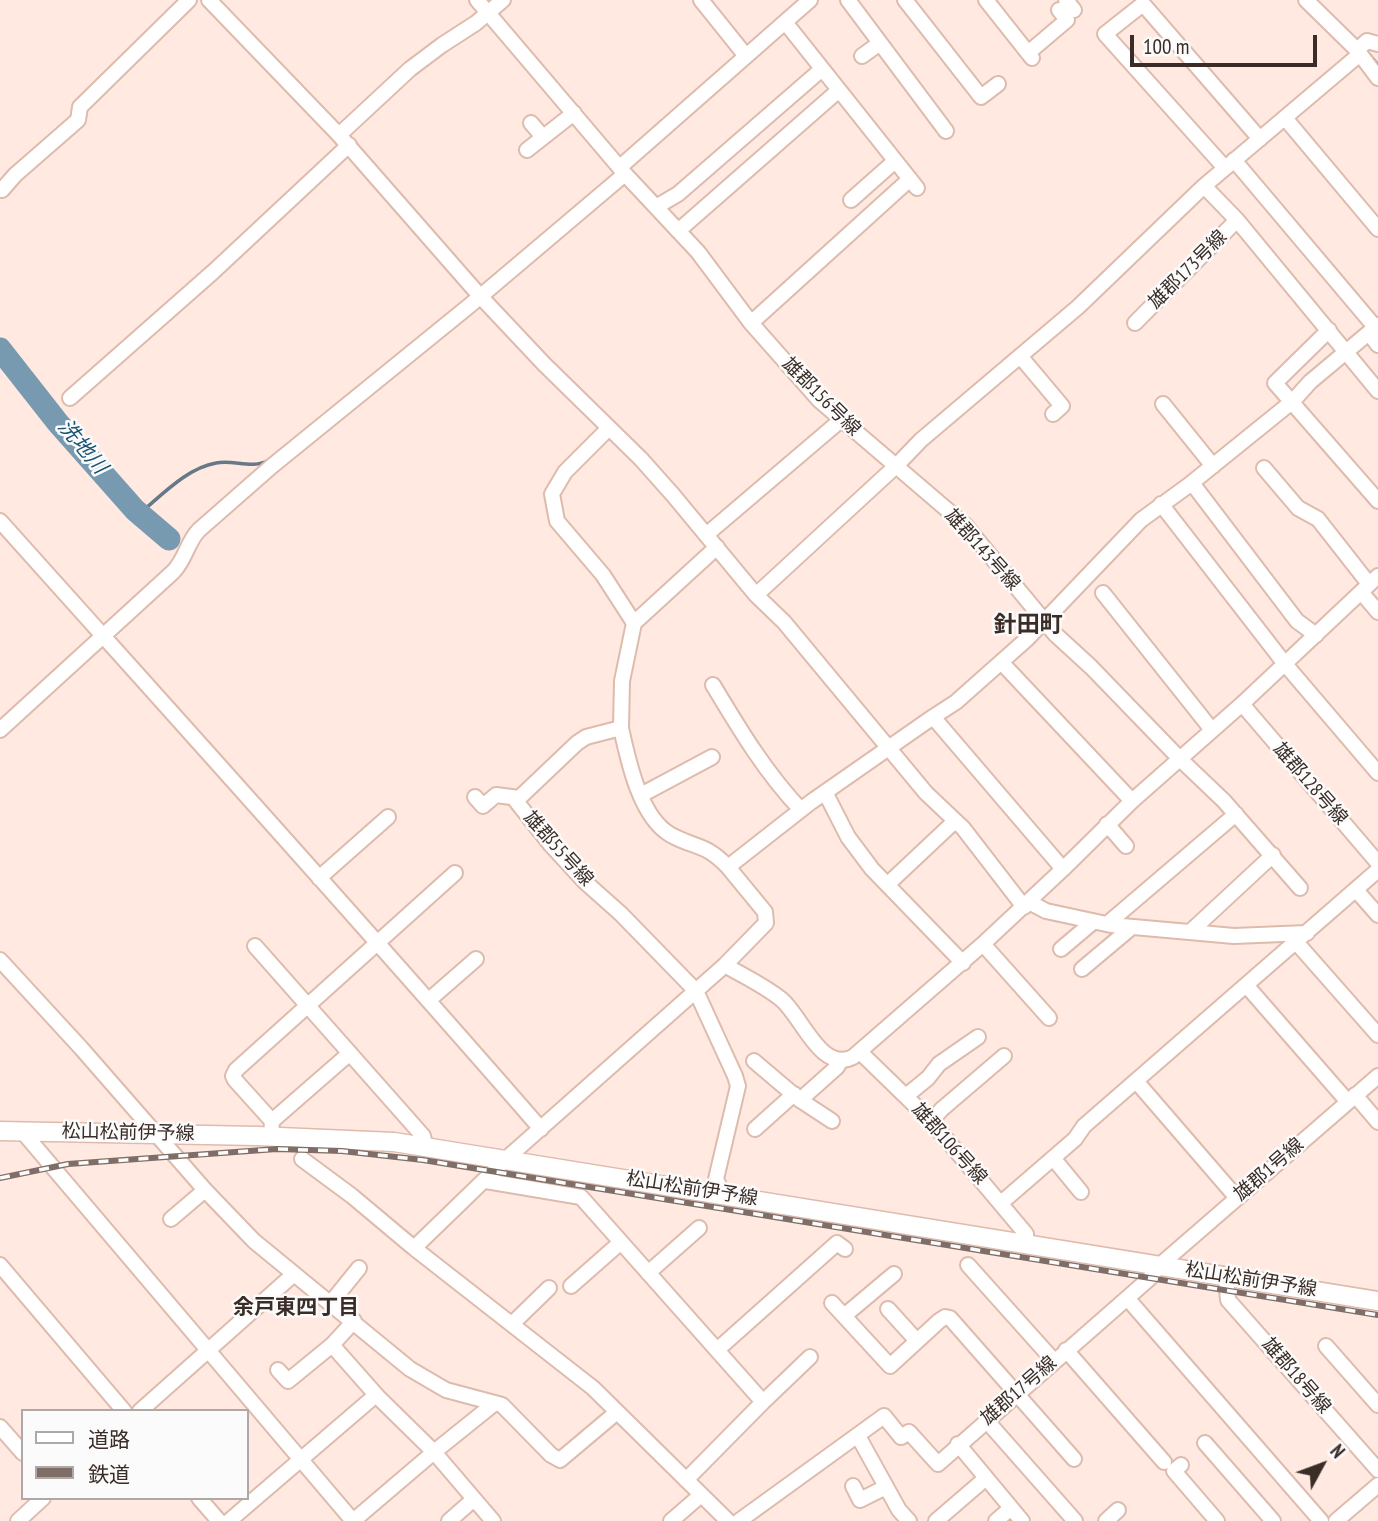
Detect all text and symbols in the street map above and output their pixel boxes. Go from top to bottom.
scale bar [1133,21,1320,65]
text: 100 m [1143,33,1189,60]
street label: 雄郡173号線 [1144,226,1232,314]
street label: 雄郡156号線 [777,353,865,441]
water label: 洗地川 [52,415,112,479]
street label: 雄郡143号線 [940,505,1024,595]
district label: 針田町 [994,611,1062,639]
street label: 雄郡128号線 [1268,738,1352,830]
street label: 雄郡55号線 [518,807,598,891]
street label: 雄郡106号線 [907,1099,991,1189]
street label: 松山松前伊予線 [61,1120,195,1146]
street label: 雄郡1号線 [1230,1134,1308,1206]
street label: 松山松前伊予線 [625,1167,759,1211]
street label: 松山松前伊予線 [1184,1258,1318,1302]
district label: 余戸東四丁目 [233,1295,359,1321]
street label: 雄郡18号線 [1257,1333,1335,1419]
street label: 雄郡17号線 [976,1352,1062,1430]
legend [21,1409,248,1500]
text: 道路 [88,1426,130,1453]
north arrow [1287,1430,1357,1500]
text: N [1325,1439,1350,1463]
text: 鉄道 [88,1461,130,1488]

